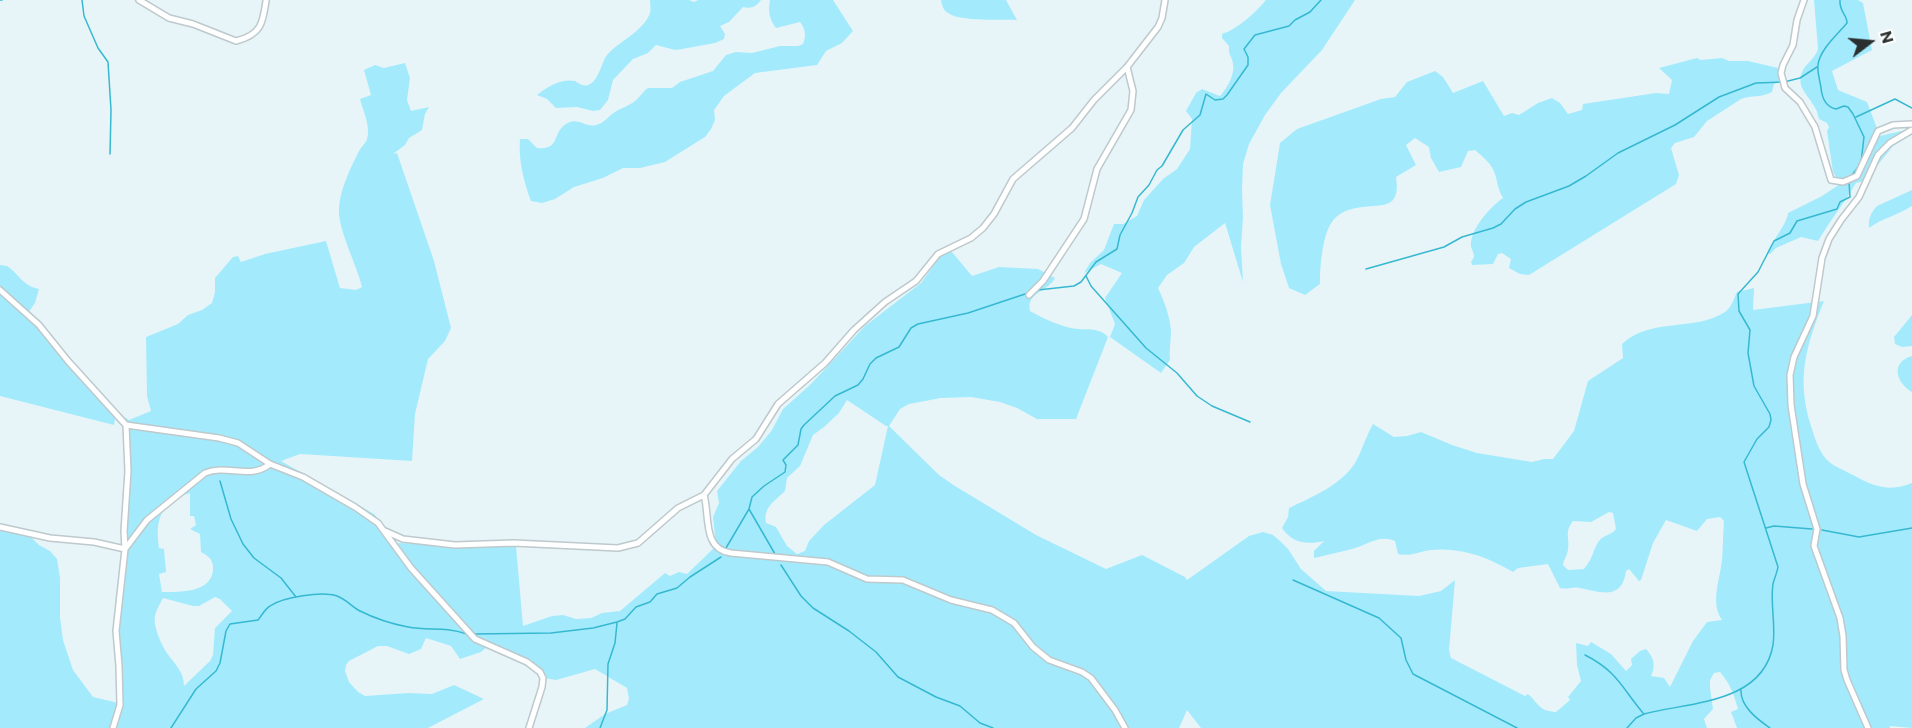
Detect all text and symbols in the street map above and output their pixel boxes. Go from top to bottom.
north arrow [1840,12,1900,72]
text: N [1877,29,1899,45]

